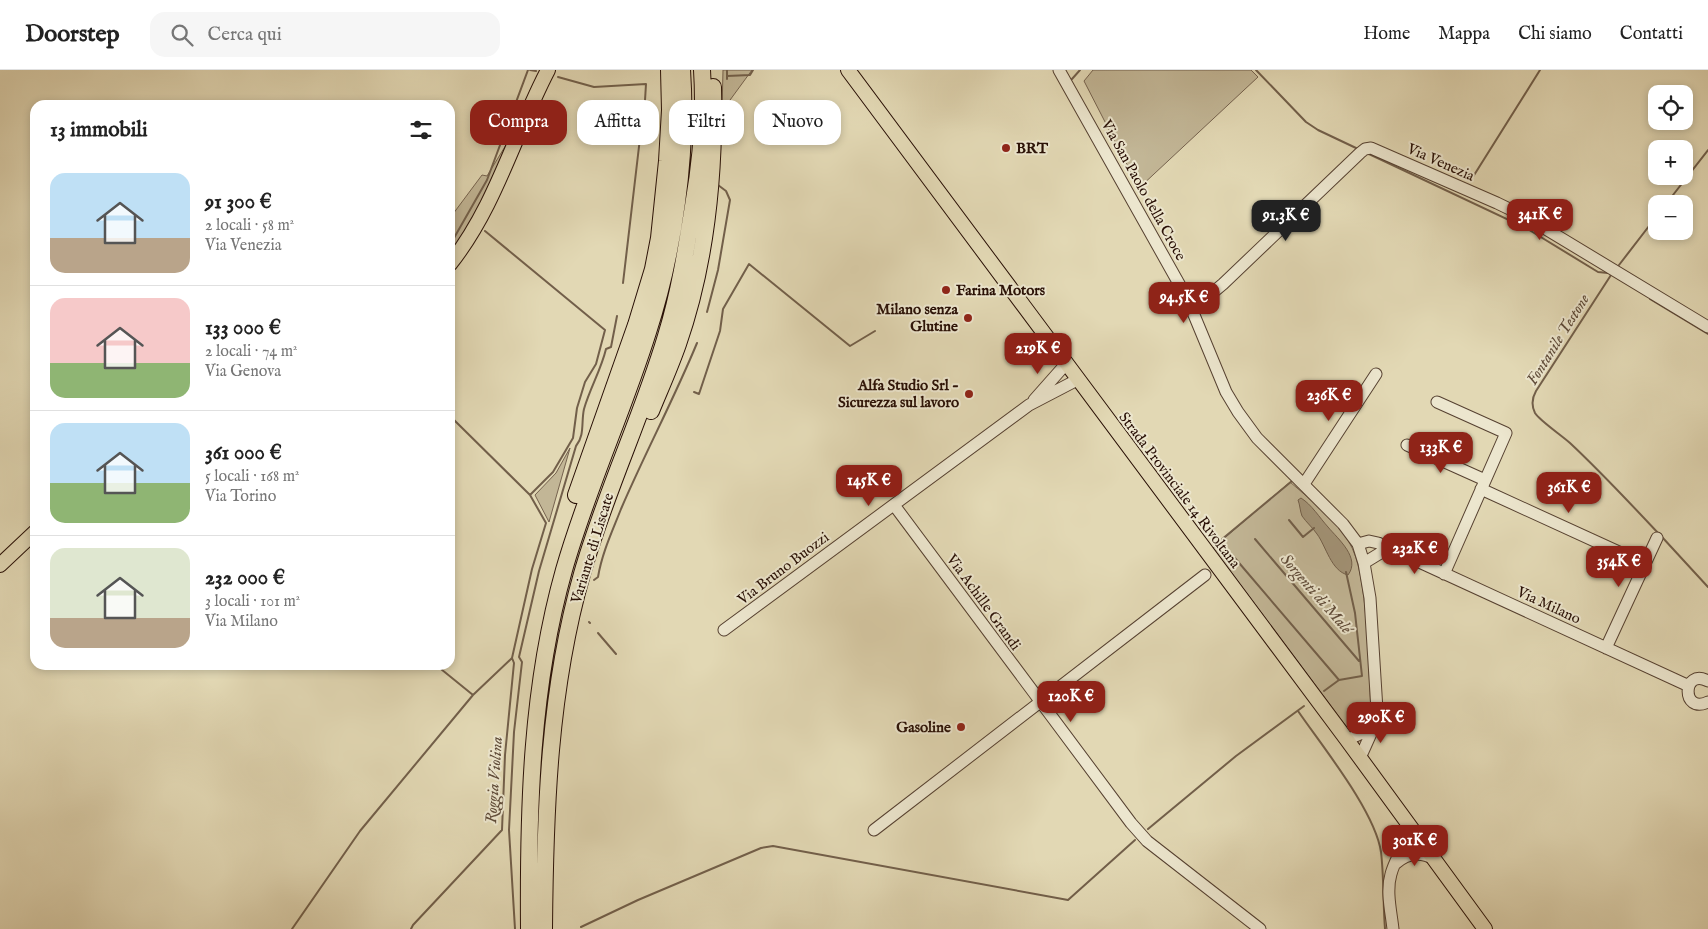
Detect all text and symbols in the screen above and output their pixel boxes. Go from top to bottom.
search box [150,12,500,57]
text: Doorstep [25,19,120,50]
icon: search [168,21,196,49]
text: Cerca qui [208,23,282,47]
text: Home [1363,23,1410,46]
text: Mappa [1438,23,1490,46]
text: Chi siamo [1518,23,1592,46]
text: Contatti [1620,23,1683,46]
map controls [1648,85,1693,240]
button: locate [1648,85,1693,130]
chip: Compra [470,100,567,145]
chip: Affitta [577,100,659,145]
chip: Filtri [669,100,744,145]
chip: Nuovo [754,100,841,145]
icon: filters [407,116,435,144]
street label: Via San Paolo della Croce [1096,116,1190,264]
text: 13 immobili [50,117,148,144]
place label: BRT [1016,139,1049,158]
street label: Via Venezia [1403,139,1478,186]
button: + [1648,140,1693,185]
marker: BRT [1000,142,1012,154]
text: 91 300 € [205,189,272,216]
icon: home [90,193,150,253]
button: − [1648,195,1693,240]
pin: 341K € [1499,198,1581,241]
pin: 91.3K € [1240,200,1332,242]
text: 341K € [1518,205,1562,225]
text: 91.3K € [1263,206,1309,226]
text: 2 locali · 58 m² [205,216,294,236]
text: Via Venezia [205,236,282,256]
place label: Farina Motors [956,281,1046,300]
pin: 94.5K € [1138,282,1230,324]
marker: Farina Motors [940,284,952,296]
text: 94.5K € [1160,288,1208,308]
water label: Fontanile Testone [1523,290,1595,389]
place label: Milano senza Glutine [876,300,959,336]
marker: Milano senza Glutine [962,312,974,324]
text: 133 000 € [205,315,281,342]
icon: home [90,318,150,378]
pin: 219K € [997,332,1079,375]
text: 219K € [1016,339,1060,359]
text: 2 locali · 74 m² [205,342,297,362]
text: Via Genova [205,362,281,382]
place label: Alfa Studio Srl - Sicurezza sul lavoro [838,376,959,412]
pin: 236K € [1288,380,1370,422]
text: 236K € [1307,386,1351,406]
marker: Alfa Studio Srl - Sicurezza sul lavoro [963,388,975,400]
street label: Strada Provinciale 14 Rivoltana [1115,408,1245,573]
pin: 133K € [1400,432,1482,474]
text: 133K € [1420,438,1462,458]
text: 361 000 € [205,440,282,467]
icon: home [90,443,150,503]
pin: 145K € [828,464,910,507]
text: 5 locali · 168 m² [205,467,299,487]
text: 145K € [847,471,891,491]
pin: 361K € [1528,472,1610,514]
text: 361K € [1547,478,1591,498]
text: Via Torino [205,487,276,507]
street label: Variante di Liscate [566,490,618,607]
street label: Via Bruno Buozzi [733,528,833,610]
pin: 232K € [1374,532,1456,575]
text: 232K € [1392,539,1438,559]
pin: 354K € [1578,546,1660,588]
street label: Via Achille Grandi [942,550,1025,654]
water label: Sorgenti di Malé [1275,550,1357,640]
text: 354K € [1597,552,1641,572]
text: 232 000 € [205,565,285,592]
icon: home [90,568,150,628]
street label: Via Milano [1513,582,1584,629]
text: 3 locali · 101 m² [205,592,300,612]
text: Via Milano [205,612,278,632]
pin: 120K € [1030,680,1112,723]
text: 120K € [1048,687,1094,707]
pin: 290K € [1340,702,1422,744]
text: 290K € [1358,708,1404,728]
place label: Gasoline [896,718,951,737]
marker: Gasoline [955,721,967,733]
water label: Roggia Violina [482,736,508,824]
pin: 301K € [1374,824,1456,867]
text: 301K € [1393,831,1437,851]

